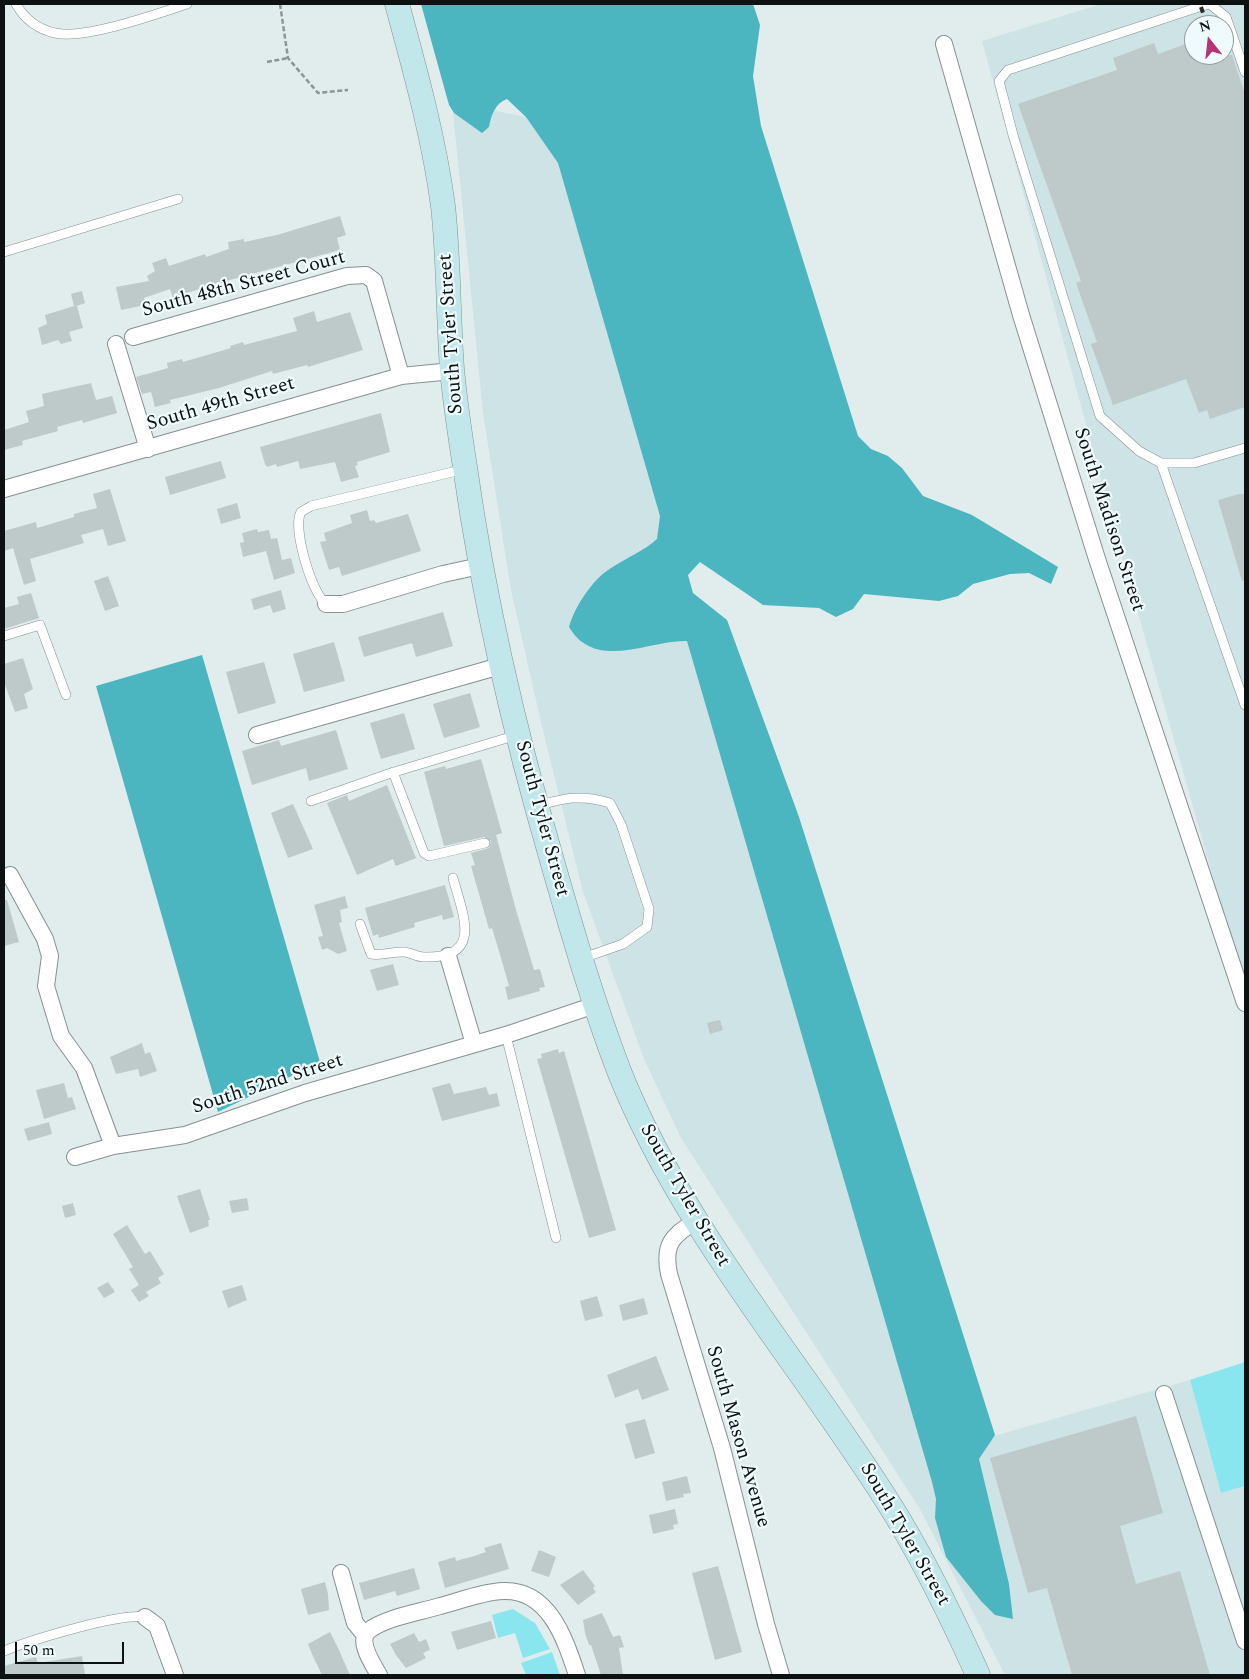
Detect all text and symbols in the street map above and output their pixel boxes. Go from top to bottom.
text: N [1197,14,1213,38]
north arrow [1184,15,1234,65]
street label: South 48th Street Court [140,246,348,324]
street label: South Tyler Street [434,253,470,415]
street label: South 49th Street [144,372,298,438]
street label: South Madison Street [1067,425,1149,615]
street label: South Tyler Street [509,738,573,900]
street label: South 52nd Street [190,1049,346,1121]
street label: South Tyler Street [633,1120,735,1272]
street label: South Mason Avenue [700,1343,774,1531]
street label: South Tyler Street [853,1459,955,1611]
scale bar [18,1632,126,1664]
text: 50 m [23,1639,55,1662]

